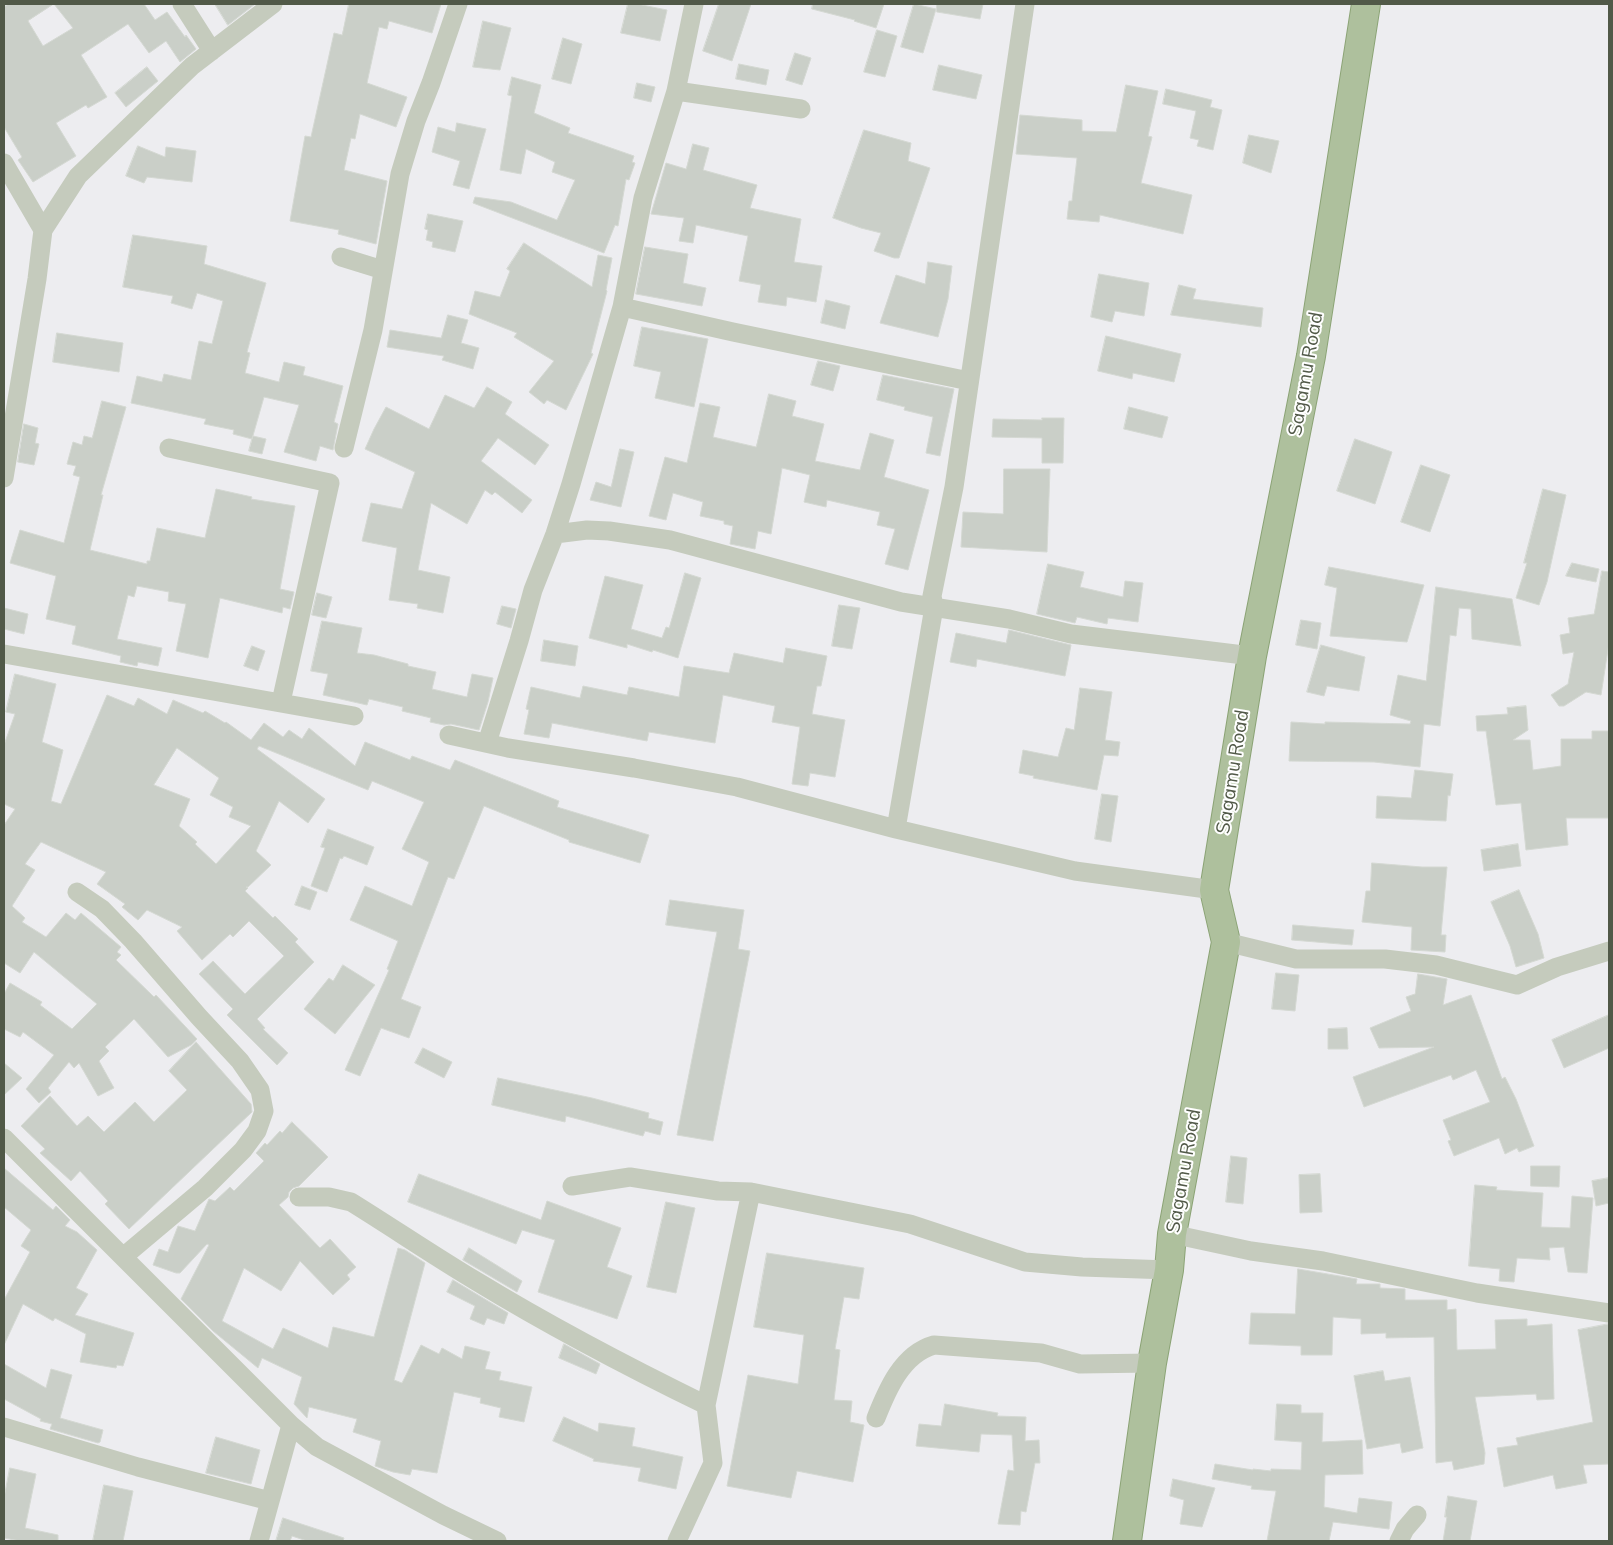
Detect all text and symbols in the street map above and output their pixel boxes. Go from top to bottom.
street label: Sagamu Road [1284,310,1328,438]
street label: Sagamu Road [1212,708,1254,836]
street label: Sagamu Road [1162,1107,1206,1235]

